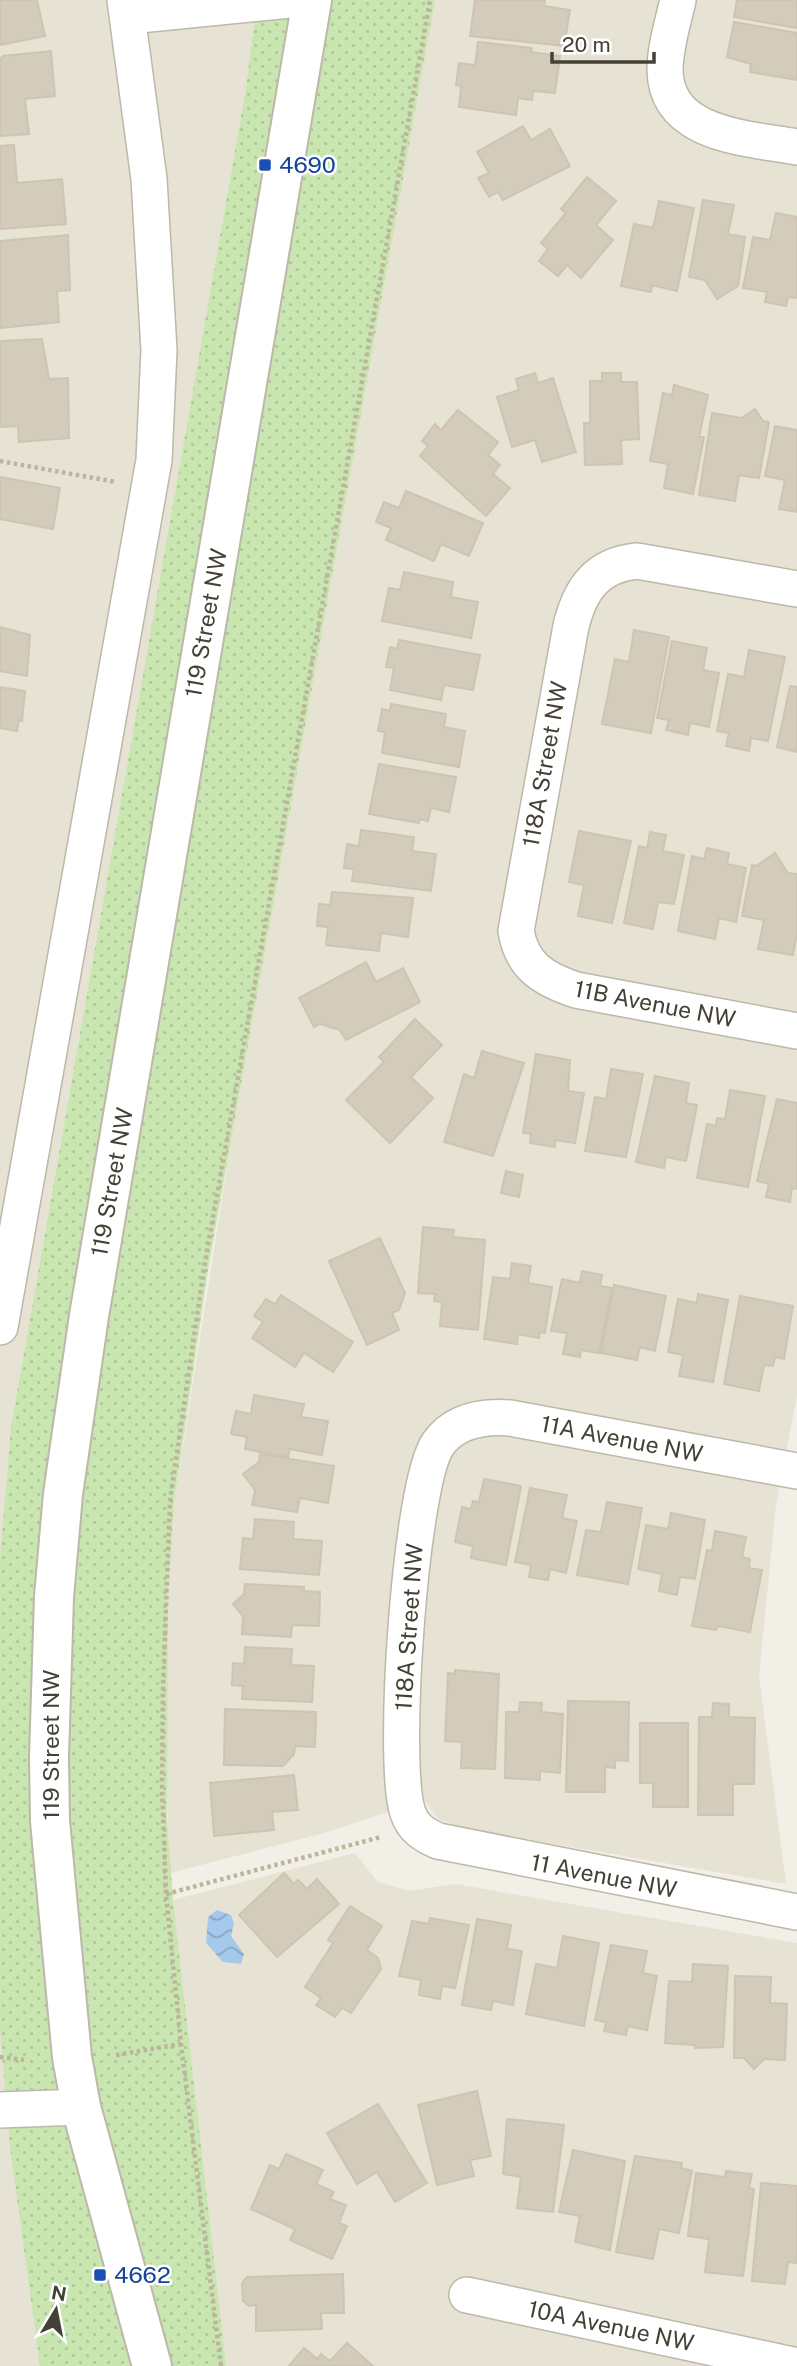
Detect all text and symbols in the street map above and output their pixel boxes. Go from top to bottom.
scale bar [552,21,654,65]
text: 20 m [562,32,611,57]
place label: 4690 [279,151,336,178]
marker: 4690 [257,157,273,173]
street label: 119 Street NW [179,546,232,699]
street label: 118A Street NW [517,679,572,849]
street label: 11B Avenue NW [572,975,738,1032]
street label: 119 Street NW [85,1105,138,1258]
street label: 11A Avenue NW [539,1410,705,1467]
street label: 118A Street NW [389,1542,428,1711]
street label: 119 Street NW [37,1670,64,1820]
street label: 11 Avenue NW [529,1848,679,1903]
place label: 4662 [114,2261,171,2288]
marker: 4662 [92,2267,108,2283]
north arrow [21,2275,91,2345]
text: N [50,2281,68,2305]
street label: 10A Avenue NW [526,2295,697,2356]

